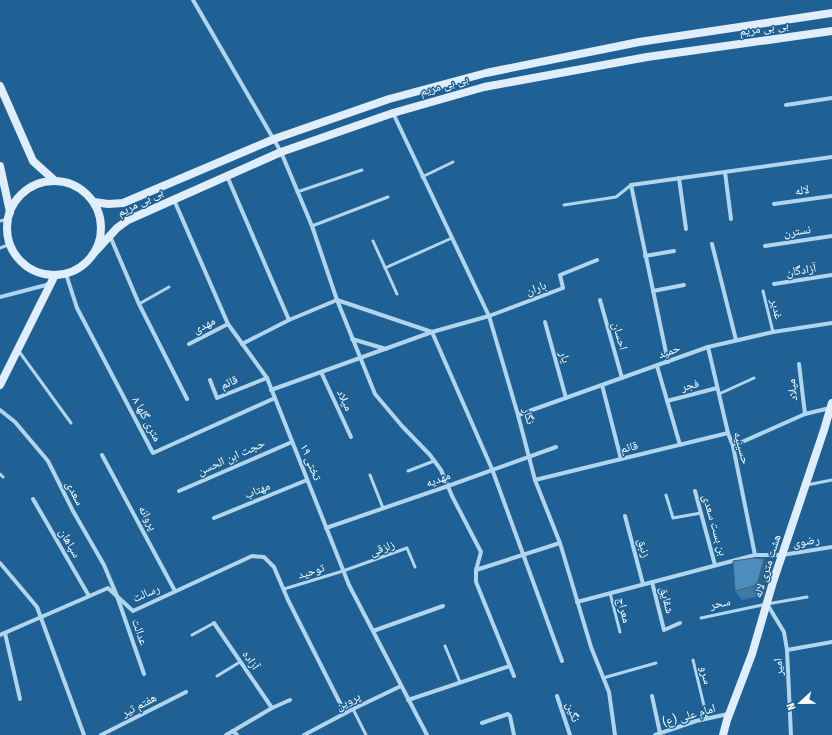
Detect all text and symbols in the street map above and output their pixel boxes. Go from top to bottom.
street label: بی بی مریم [739,18,790,39]
street label: بی بی مریم [418,71,470,100]
street label: لاله [794,182,810,198]
street label: بی بی مریم [115,185,166,220]
street label: نسترن [782,222,812,240]
street label: آزادگان [785,261,818,279]
street label: باران [524,278,548,298]
street label: غدیر [767,296,786,321]
street label: مهدی [191,314,217,336]
street label: احسان [609,320,631,352]
street label: حمید [656,340,682,362]
street label: یار [556,348,573,365]
street label: قائم [218,372,240,393]
street label: فجر [679,376,700,394]
street label: میلاد [784,378,800,402]
street label: میلاد [334,387,356,413]
street label: ۸ متری گلها [129,394,165,444]
street label: نگار [520,405,538,426]
street label: حسینیه [731,430,753,466]
street label: حجت ابن الحسن [195,436,267,479]
street label: قائم [619,438,640,457]
street label: تختی ۱۹ [297,442,325,483]
street label: مهدیه [424,468,452,490]
street label: سعدی [63,478,87,508]
street label: مهتاب [242,479,272,502]
street label: بن بست سعدی [699,493,730,557]
street label: پروانه [136,503,161,533]
street label: سپاهان [56,526,84,560]
street label: رضوی [792,532,821,550]
street label: هشت متری لاله [750,533,784,599]
street label: زلزقی [368,537,397,559]
street label: زنبق [634,537,653,560]
street label: توحید [296,560,327,582]
street label: رسالت [130,581,162,605]
street label: شقایق [657,585,677,615]
street label: سحر [707,594,732,612]
street label: معراج [614,596,634,624]
street label: عدالت [129,617,151,647]
street label: آزاده [240,648,263,673]
street label: امیر [771,658,786,677]
street label: سرو [697,664,715,686]
north arrow [780,683,820,723]
street label: پروین [333,689,363,713]
street label: هفتم تیر [118,690,159,721]
street label: نگین [563,700,583,724]
street label: امام علی (ع) [661,701,718,730]
text: N [784,701,798,712]

